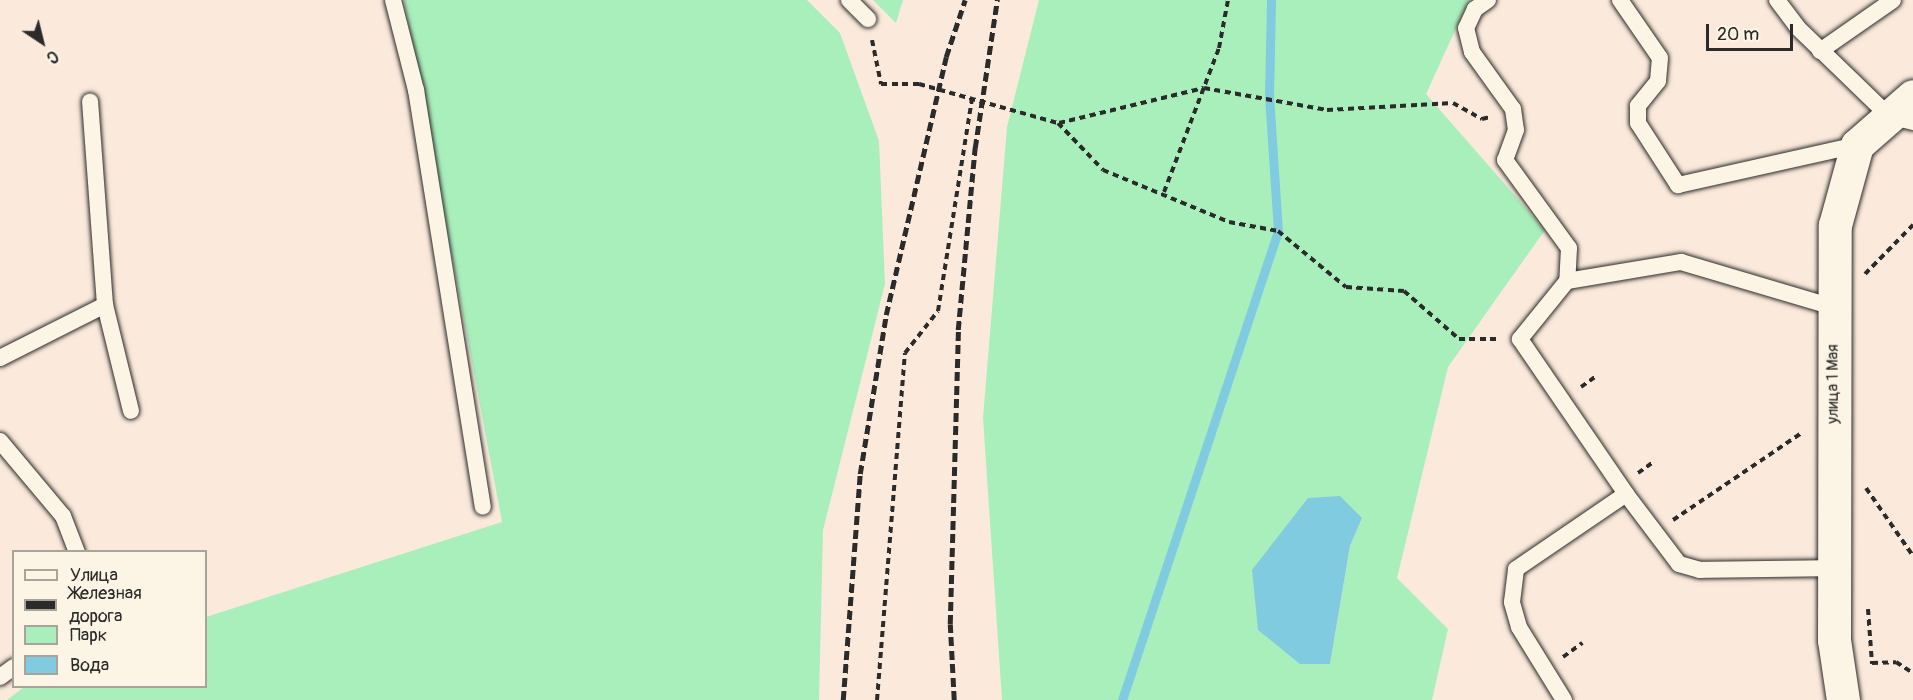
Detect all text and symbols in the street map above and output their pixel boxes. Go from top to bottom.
north arrow [12,12,72,72]
scale bar [1709,12,1796,50]
text: 20 m [1717,23,1759,46]
text: С [43,46,62,68]
street label: улица 1 Мая [1823,344,1843,424]
legend [12,550,207,688]
text: Улица [70,564,118,587]
text: Железная дорога [69,582,142,628]
text: Парк [70,624,107,647]
text: Вода [70,654,109,677]

